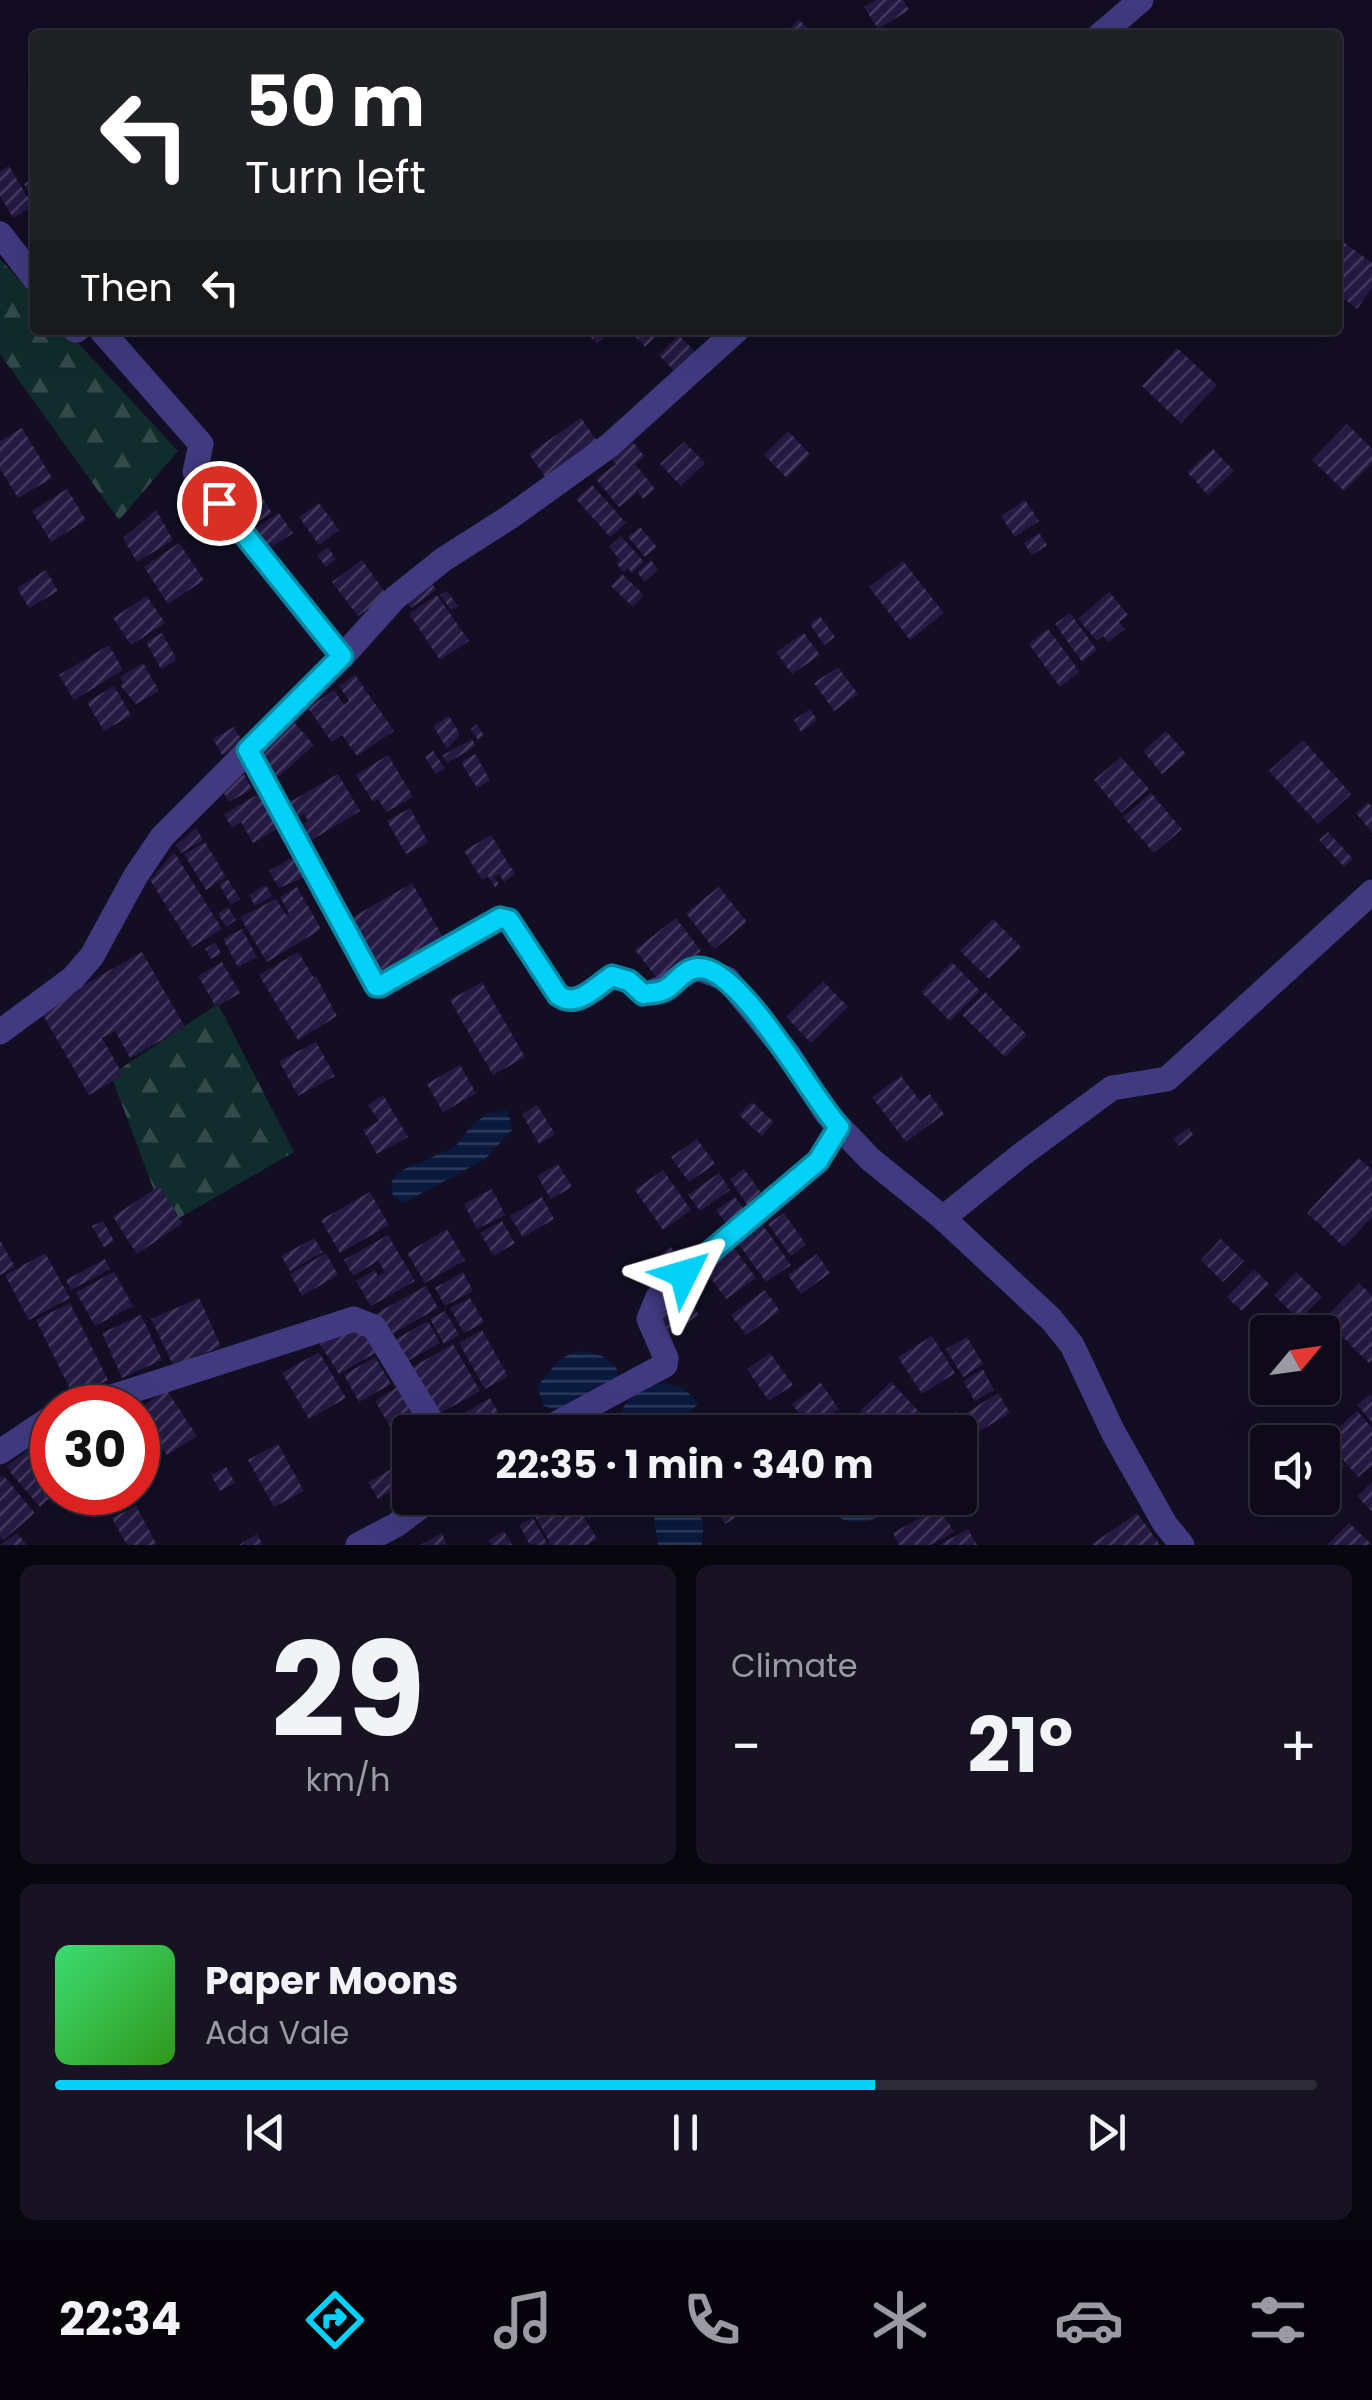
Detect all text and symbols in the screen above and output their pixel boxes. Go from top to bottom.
text: 50 m [245,52,425,151]
icon: left [80,70,210,200]
text: Turn left [245,146,426,209]
icon: left [193,260,248,315]
text: Then [80,261,173,314]
pin [177,461,262,546]
icon: arrive [192,476,247,531]
position arrow [632,1222,736,1326]
north arrow [1250,1315,1340,1405]
map controls [1250,1315,1340,1515]
speed limit sign: 30 [30,1385,160,1515]
button: sound [1250,1425,1340,1515]
text: 22:35 · 1 min · 340 m [495,1438,874,1491]
text: 29 [271,1599,425,1782]
text: Climate [731,1643,858,1688]
text: 21° [967,1693,1073,1798]
text: − [731,1708,761,1785]
text: + [1279,1708,1317,1785]
text: km/h [305,1757,391,1802]
text: Paper Moons [205,1954,458,2007]
text: Ada Vale [205,2010,349,2055]
icon: previous [238,2105,293,2160]
icon: pause [658,2105,713,2160]
icon: next [1079,2105,1134,2160]
icon: directions [300,2285,370,2355]
icon: music [488,2285,558,2355]
icon: phone [677,2285,747,2355]
icon: climate [865,2285,935,2355]
icon: car [1054,2285,1124,2355]
icon: filters [1243,2285,1313,2355]
text: 22:34 [59,2288,181,2351]

